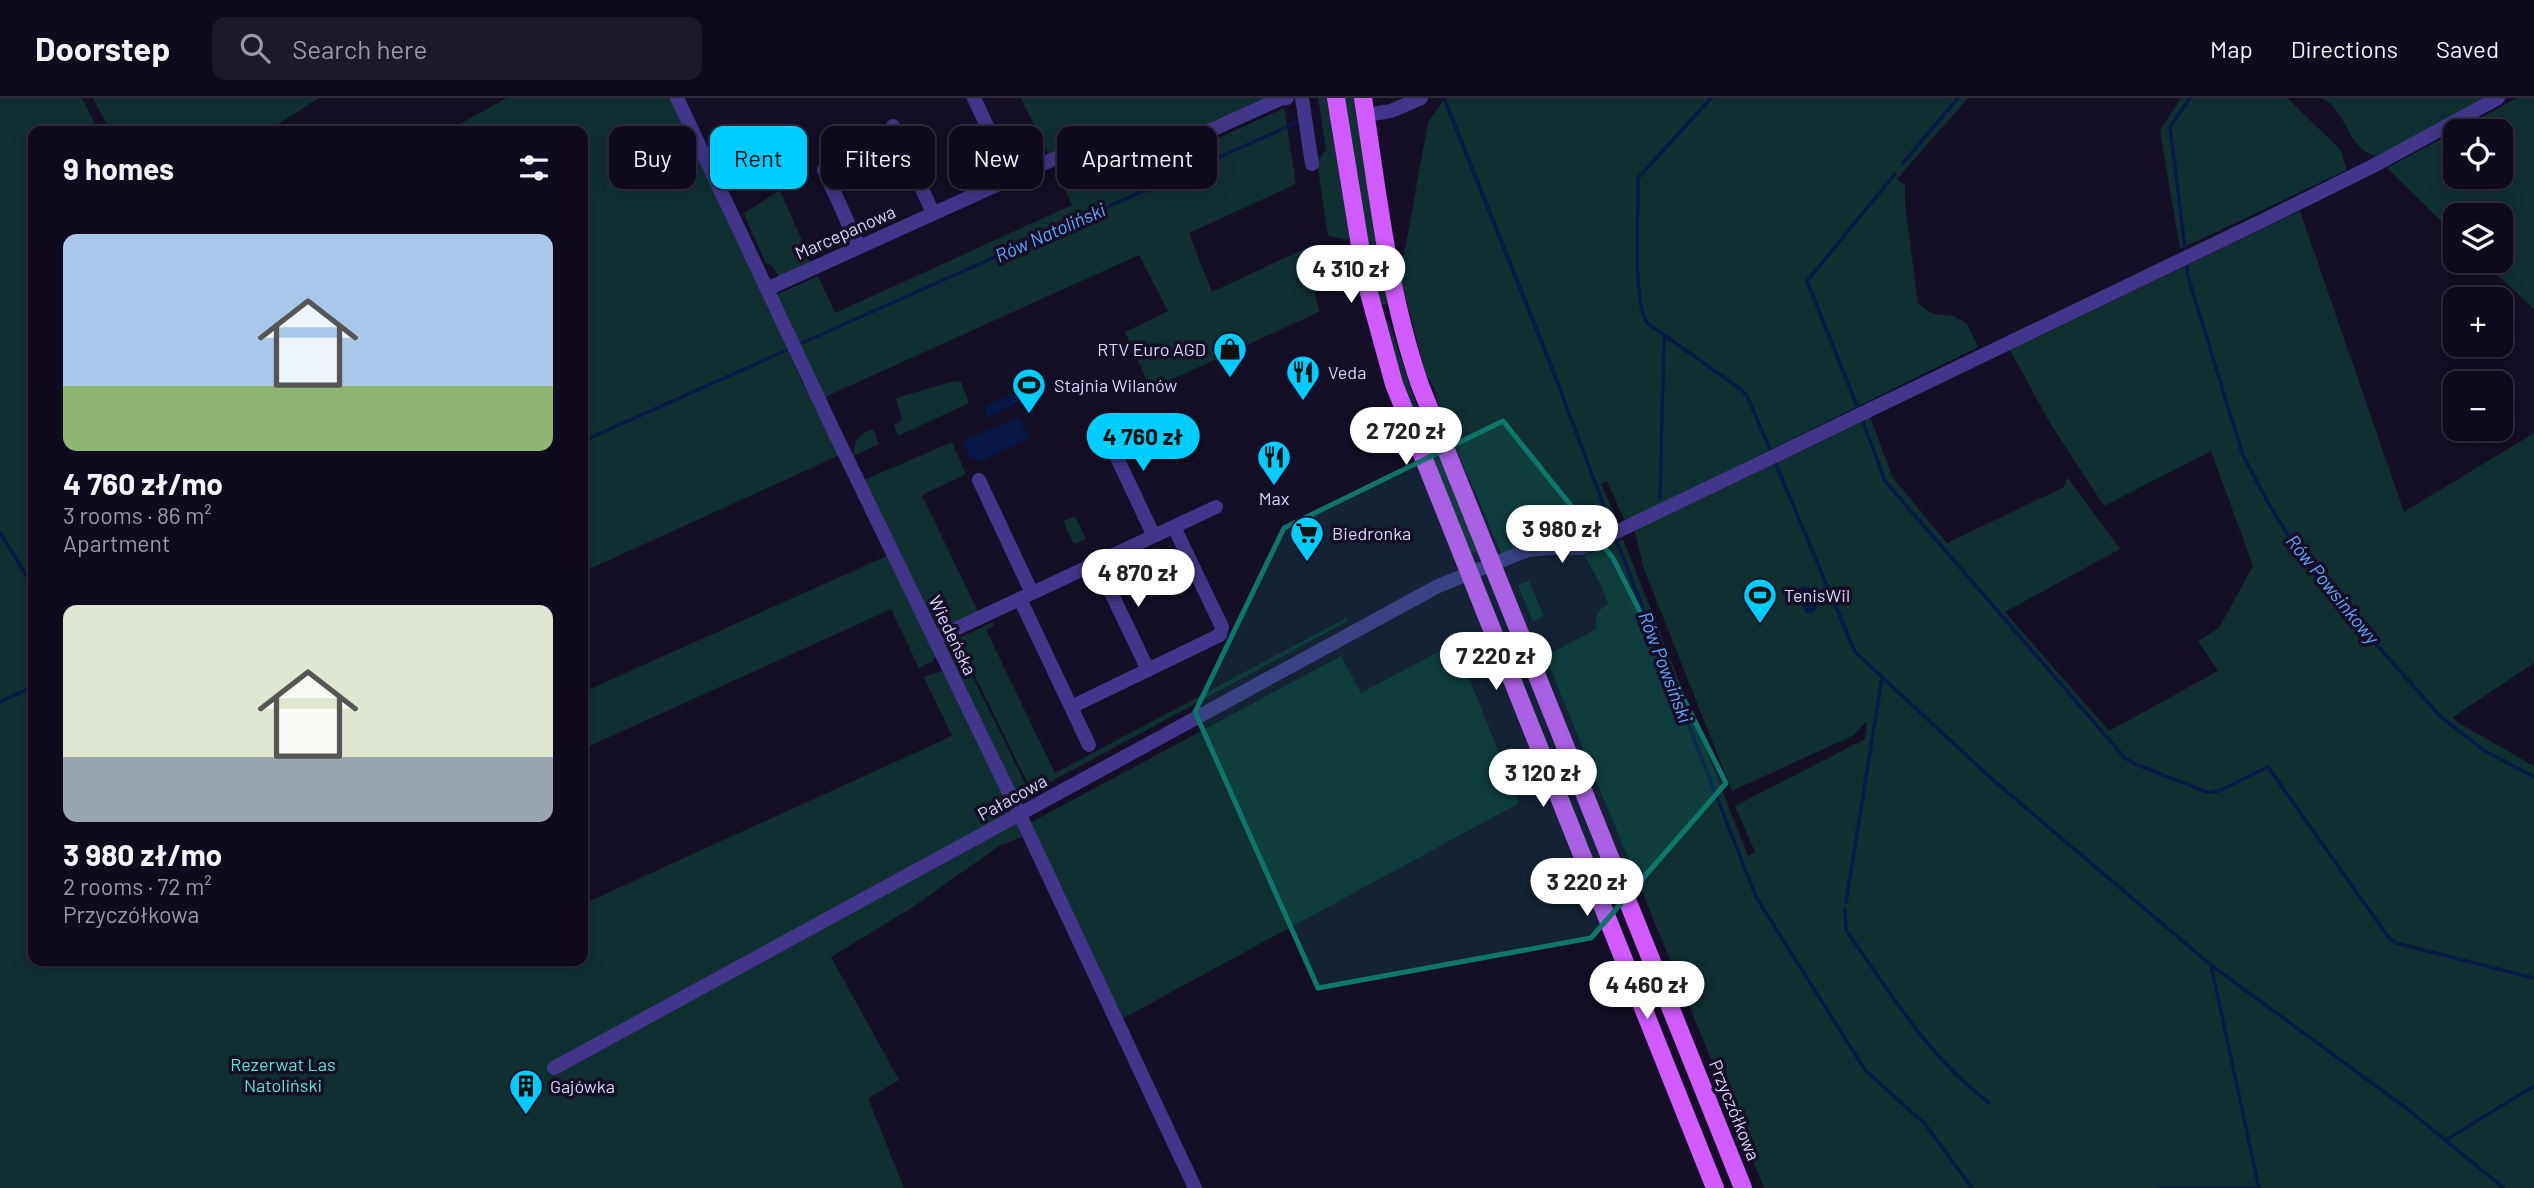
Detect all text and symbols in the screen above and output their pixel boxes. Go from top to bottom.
search box [212,17,702,80]
text: Doorstep [35,28,170,68]
icon: search [236,29,274,67]
text: Search here [292,33,427,64]
text: Map [2210,34,2253,63]
text: Directions [2291,34,2398,63]
text: Saved [2436,34,2499,63]
map controls [2443,119,2513,441]
button: locate [2443,119,2513,189]
chip: Buy [609,126,696,189]
chip: Rent [710,126,807,189]
chip: Filters [821,126,935,189]
chip: New [949,126,1043,189]
chip: Apartment [1057,126,1217,189]
icon: filters [515,149,553,187]
text: 9 homes [63,150,174,186]
water label: Rów Natoliński [991,197,1109,267]
street label: Marcepanowa [791,200,899,264]
button: layers [2443,203,2513,273]
pin: 4 310 zł [1279,246,1423,305]
text: 4 310 zł [1312,254,1390,282]
icon: home [245,280,371,406]
button: + [2443,287,2513,357]
shop icon: RTV Euro AGD [1211,330,1249,379]
place label: RTV Euro AGD [1097,338,1206,360]
restaurant icon: Veda [1284,353,1322,402]
place label: Veda [1328,361,1366,383]
sports icon: Stajnia Wilanów [1010,366,1048,415]
button: − [2443,371,2513,441]
place label: Stajnia Wilanów [1054,374,1177,396]
pin: 2 720 zł [1334,408,1478,467]
pin: 4 760 zł [1071,414,1215,473]
text: 2 720 zł [1366,416,1446,444]
text: 4 760 zł [1103,422,1183,450]
restaurant icon: Max [1255,438,1293,487]
text: 4 760 zł/mo [63,465,223,501]
place label: Max [1259,487,1290,509]
text: 3 rooms · 86 m² [63,501,212,529]
pin: 3 980 zł [1490,505,1634,565]
supermarket icon: Biedronka [1288,514,1326,563]
text: 3 980 zł [1522,514,1602,542]
place label: Biedronka [1332,522,1411,544]
text: Apartment [63,529,170,557]
water label: Rów Powsinkowy [2282,530,2385,649]
pin: 4 870 zł [1066,550,1210,609]
text: 4 870 zł [1098,558,1178,586]
sports icon: TenisWil [1741,576,1779,625]
place label: TenisWil [1784,584,1850,606]
street label: Wiedeńska [924,592,982,678]
water label: Rów Powsiński [1634,608,1698,726]
pin: 7 220 zł [1424,632,1568,692]
text: 7 220 zł [1456,641,1536,669]
icon: home [245,651,371,777]
pin: 3 120 zł [1471,750,1615,809]
text: 3 120 zł [1505,758,1581,786]
street label: Pałacowa [973,769,1051,825]
text: 3 980 zł/mo [63,836,222,872]
pin: 3 220 zł [1515,858,1659,918]
text: 3 220 zł [1546,867,1628,895]
text: 2 rooms · 72 m² [63,872,212,900]
text: Przyczółkowa [63,900,199,928]
pin: 4 460 zł [1575,962,1719,1021]
text: 4 460 zł [1605,970,1689,998]
park label: Rezerwat Las Natoliński [230,1053,336,1096]
street label: Przyczółkowa [1705,1056,1765,1164]
building icon: Gajówka [507,1067,545,1116]
place label: Gajówka [550,1075,615,1097]

